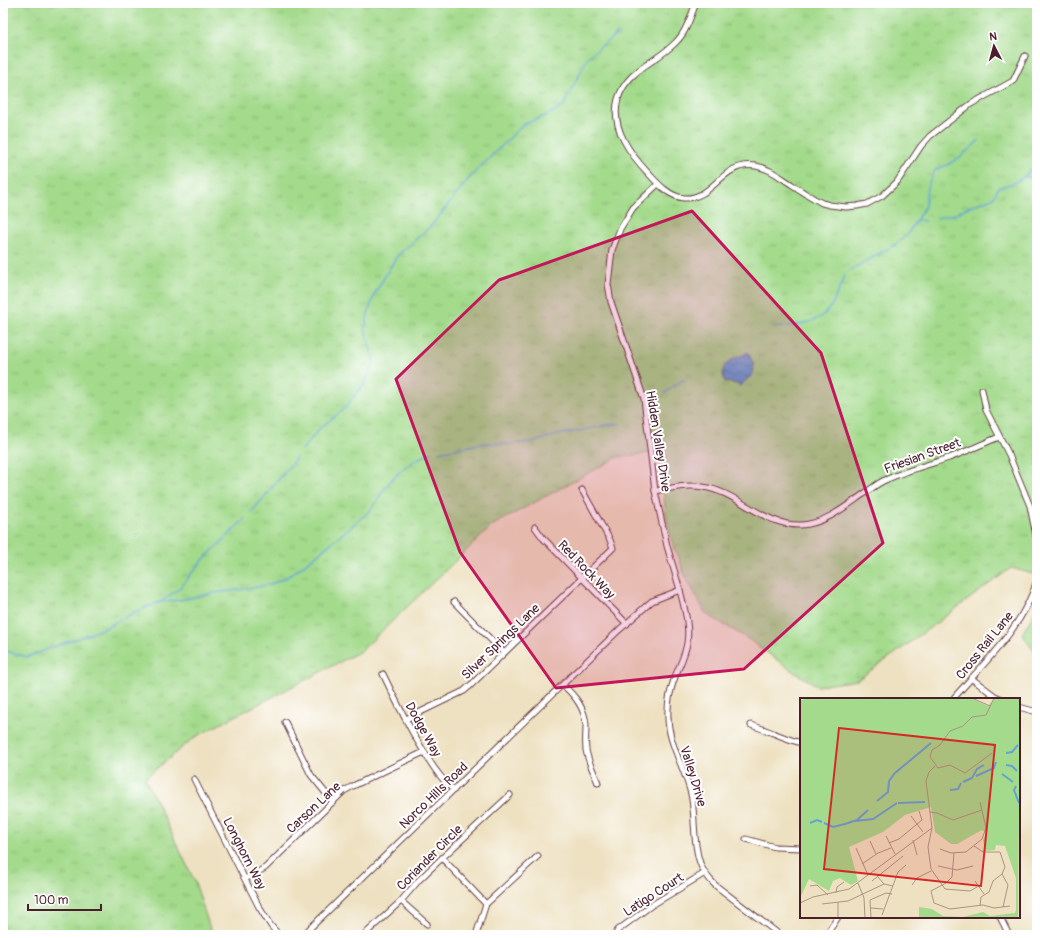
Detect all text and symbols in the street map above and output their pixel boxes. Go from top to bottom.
north arrow [974,26,1014,66]
text: N [989,30,998,43]
street label: Hidden Valley Drive [642,389,674,494]
street label: Friesian Street [882,434,964,477]
street label: Red Rock Way [554,537,618,603]
street label: Silver Springs Lane [458,600,544,683]
street label: Cross Rail Lane [953,608,1017,683]
inset map [800,698,1020,918]
street label: Dodge Way [402,699,445,760]
street label: Valley Drive [676,744,710,809]
street label: Norco Hills Road [396,759,471,832]
street label: Carson Lane [283,778,345,837]
street label: Longhorn Way [219,815,269,893]
street label: Coriander Circle [393,821,466,894]
street label: Latigo Court [621,869,687,920]
scale bar [28,886,101,912]
text: 100 m [34,893,69,908]

